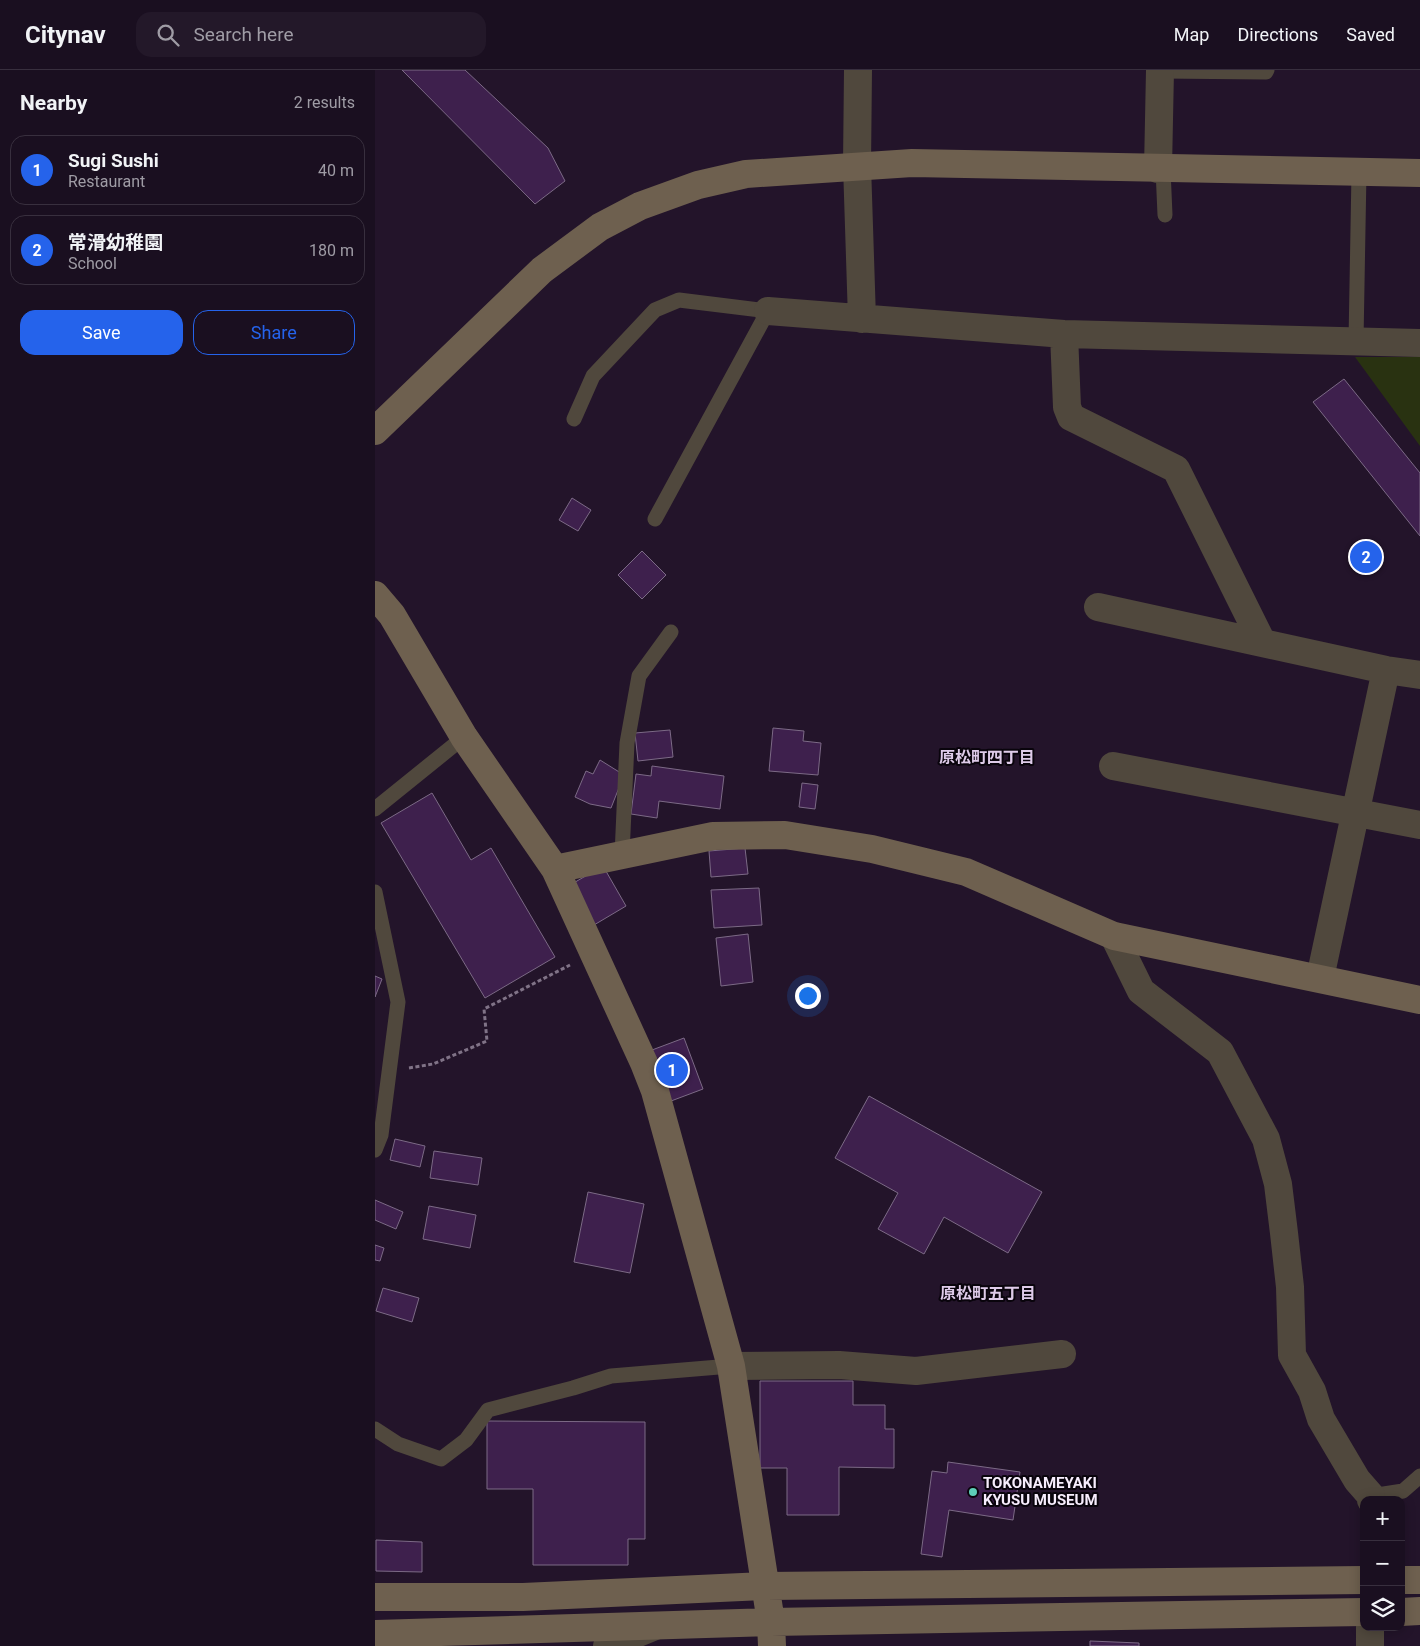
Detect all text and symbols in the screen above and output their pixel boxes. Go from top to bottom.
search box [136,12,486,57]
text: Citynav [25,21,106,49]
icon: search [154,21,182,49]
text: Search here [194,23,294,46]
text: Map [1174,24,1209,45]
text: Directions [1237,24,1318,45]
text: Saved [1346,24,1395,45]
text: Nearby [20,91,87,115]
text: 2 results [294,93,355,112]
text: Sugi Sushi [68,149,159,172]
text: 1 [32,161,42,180]
text: 40 m [318,161,354,180]
text: Restaurant [68,172,145,191]
text: 常滑幼稚園 [68,231,163,254]
text: 2 [32,241,42,260]
text: 180 m [309,241,354,260]
text: School [68,254,117,273]
button: Save [20,310,183,355]
button: Share [193,310,355,355]
pin: 2 [1350,538,1382,576]
district label: 原松町四丁目 [939,748,1035,767]
your location [795,983,821,1009]
pin: 1 [656,1051,688,1089]
district label: 原松町五丁目 [940,1284,1036,1303]
place label: TOKONAMEYAKI KYUSU MUSEUM [983,1474,1098,1509]
marker: TOKONAMEYAKI KYUSU MUSEUM [967,1486,979,1498]
map controls [1360,1496,1405,1631]
button: + [1360,1496,1405,1541]
button: − [1360,1541,1405,1586]
button: layers [1360,1586,1405,1631]

